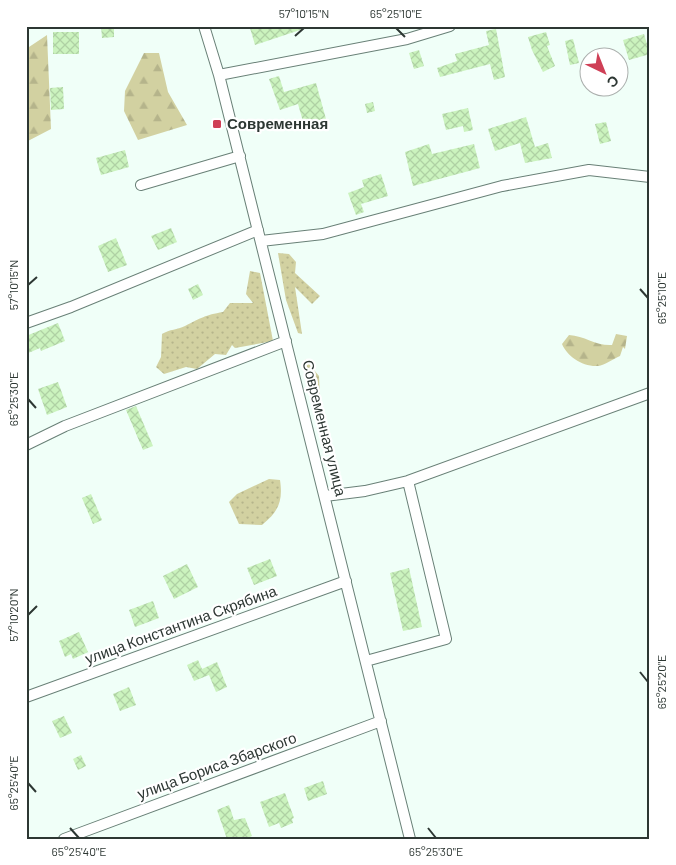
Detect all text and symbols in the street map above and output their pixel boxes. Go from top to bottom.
text: 57°10'15"N [279,6,329,20]
text: 65°25'10"E [370,6,422,20]
north arrow [578,48,628,98]
text: С [604,72,623,92]
place label: Современная [227,114,328,132]
marker: Современная [211,118,223,130]
text: 57°10'15"N [6,260,20,310]
text: 65°25'10"E [654,272,668,324]
street label: Современная улица [299,358,351,498]
text: 65°25'30"E [6,372,20,426]
street label: улица Константина Скрябина [82,581,280,667]
text: 57°10'20"N [6,588,20,642]
text: 65°25'20"E [654,655,668,709]
street label: улица Бориса Збарского [135,728,299,802]
text: 65°25'40"E [6,756,20,810]
text: 65°25'40"E [52,844,106,858]
text: 65°25'30"E [409,844,463,858]

